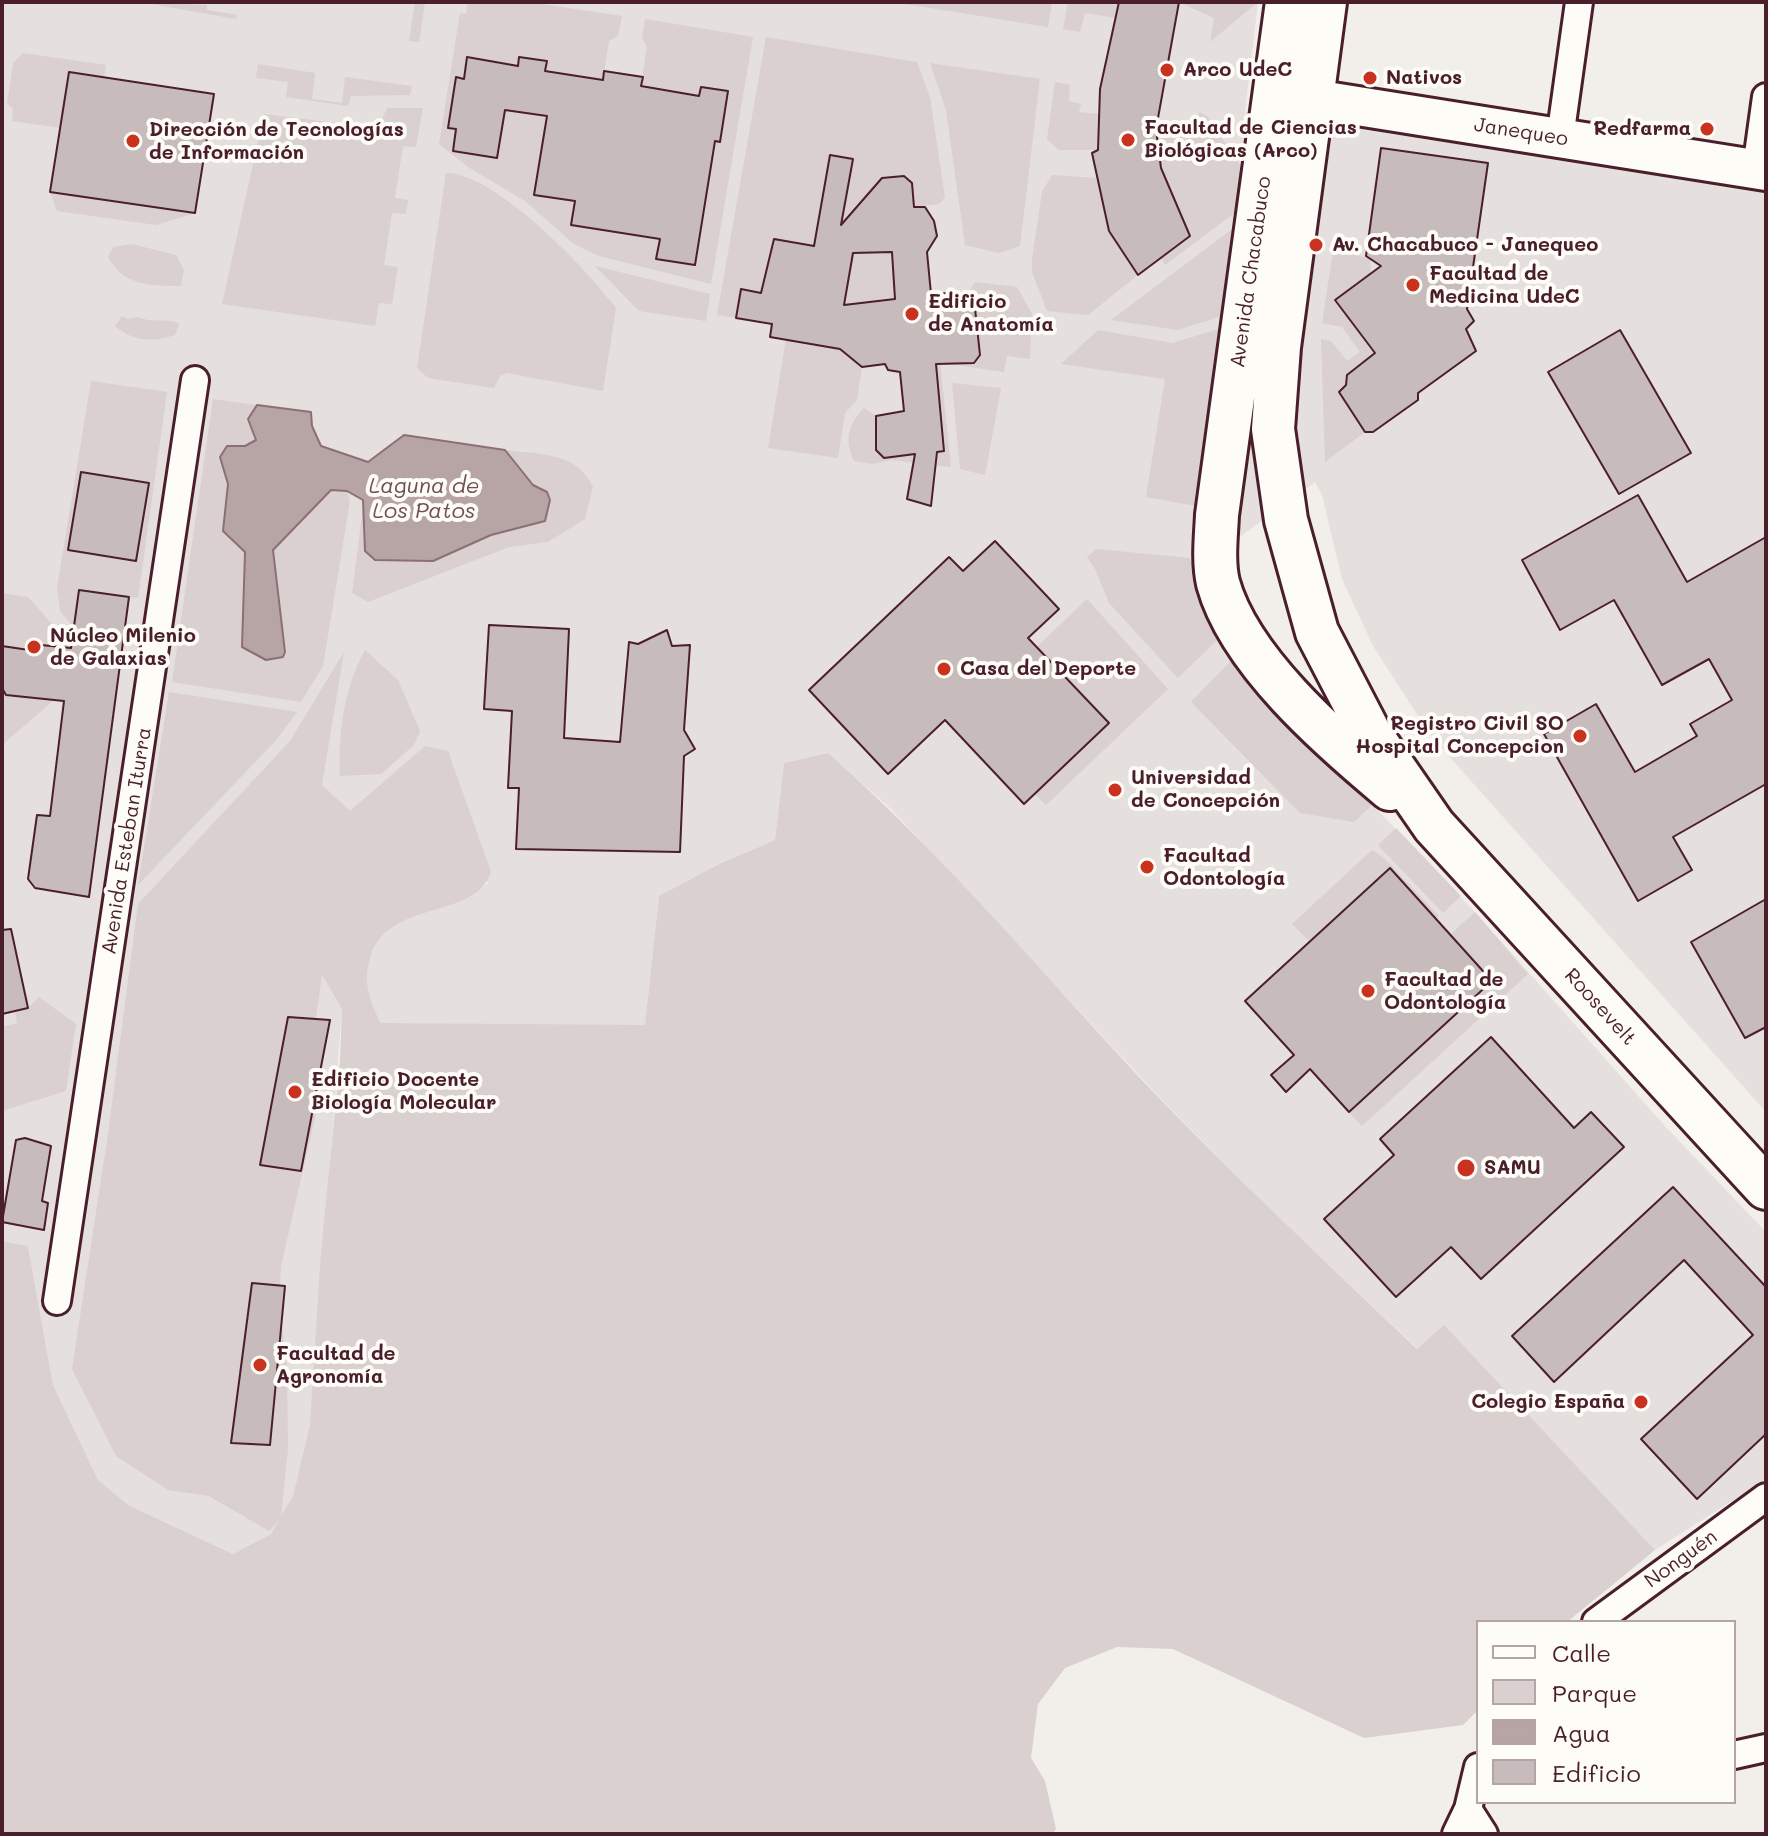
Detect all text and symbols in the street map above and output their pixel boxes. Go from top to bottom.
place label: Arco UdeC [1183,58,1292,82]
marker: Arco UdeC [1158,61,1176,79]
place label: Nativos [1386,66,1462,90]
marker: Nativos [1361,69,1379,87]
street label: Janequeo [1472,113,1570,151]
place label: Facultad de Ciencias Biológicas (Arco) [1144,116,1357,163]
place label: Redfarma [1593,117,1691,141]
place label: Dirección de Tecnologías de Información [149,118,404,165]
marker: Redfarma [1698,120,1716,138]
marker: Facultad de Ciencias Biológicas (Arco) [1119,131,1137,149]
marker: Dirección de Tecnologías de Información [124,132,142,150]
street label: Avenida Chacabuco [1226,175,1276,369]
place label: Av. Chacabuco - Janequeo [1332,233,1598,257]
marker: Av. Chacabuco - Janequeo [1307,236,1325,254]
place label: Facultad de Medicina UdeC [1429,262,1580,309]
marker: Facultad de Medicina UdeC [1404,276,1422,294]
place label: Edificio de Anatomía [928,290,1054,337]
marker: Edificio de Anatomía [903,305,921,323]
water label: Laguna de Los Patos [369,473,479,524]
place label: Núcleo Milenio de Galaxias [50,624,196,671]
marker: Núcleo Milenio de Galaxias [25,638,43,656]
place label: Casa del Deporte [960,657,1136,681]
marker: Casa del Deporte [935,660,953,678]
place label: Registro Civil SO Hospital Concepcion [1355,712,1564,759]
street label: Avenida Esteban Iturra [97,726,157,956]
marker: Registro Civil SO Hospital Concepcion [1571,727,1589,745]
place label: Universidad de Concepción [1131,766,1280,813]
marker: Universidad de Concepción [1106,781,1124,799]
place label: Facultad Odontología [1163,844,1285,891]
marker: Facultad Odontología [1138,858,1156,876]
street label: Roosevelt [1559,964,1641,1050]
place label: Facultad de Odontología [1384,968,1506,1015]
marker: Facultad de Odontología [1359,982,1377,1000]
place label: Edificio Docente Biología Molecular [311,1068,496,1115]
marker: Edificio Docente Biología Molecular [286,1083,304,1101]
place label: SAMU [1484,1156,1541,1180]
marker: SAMU [1455,1157,1477,1179]
place label: Facultad de Agronomía [276,1342,396,1389]
marker: Facultad de Agronomía [251,1356,269,1374]
place label: Colegio España [1471,1390,1625,1414]
marker: Colegio España [1632,1393,1650,1411]
street label: Nonguén [1640,1525,1722,1593]
legend [1476,1620,1736,1804]
text: Calle [1552,1637,1611,1668]
text: Parque [1552,1677,1637,1708]
text: Agua [1552,1717,1611,1748]
text: Edificio [1552,1757,1641,1788]

